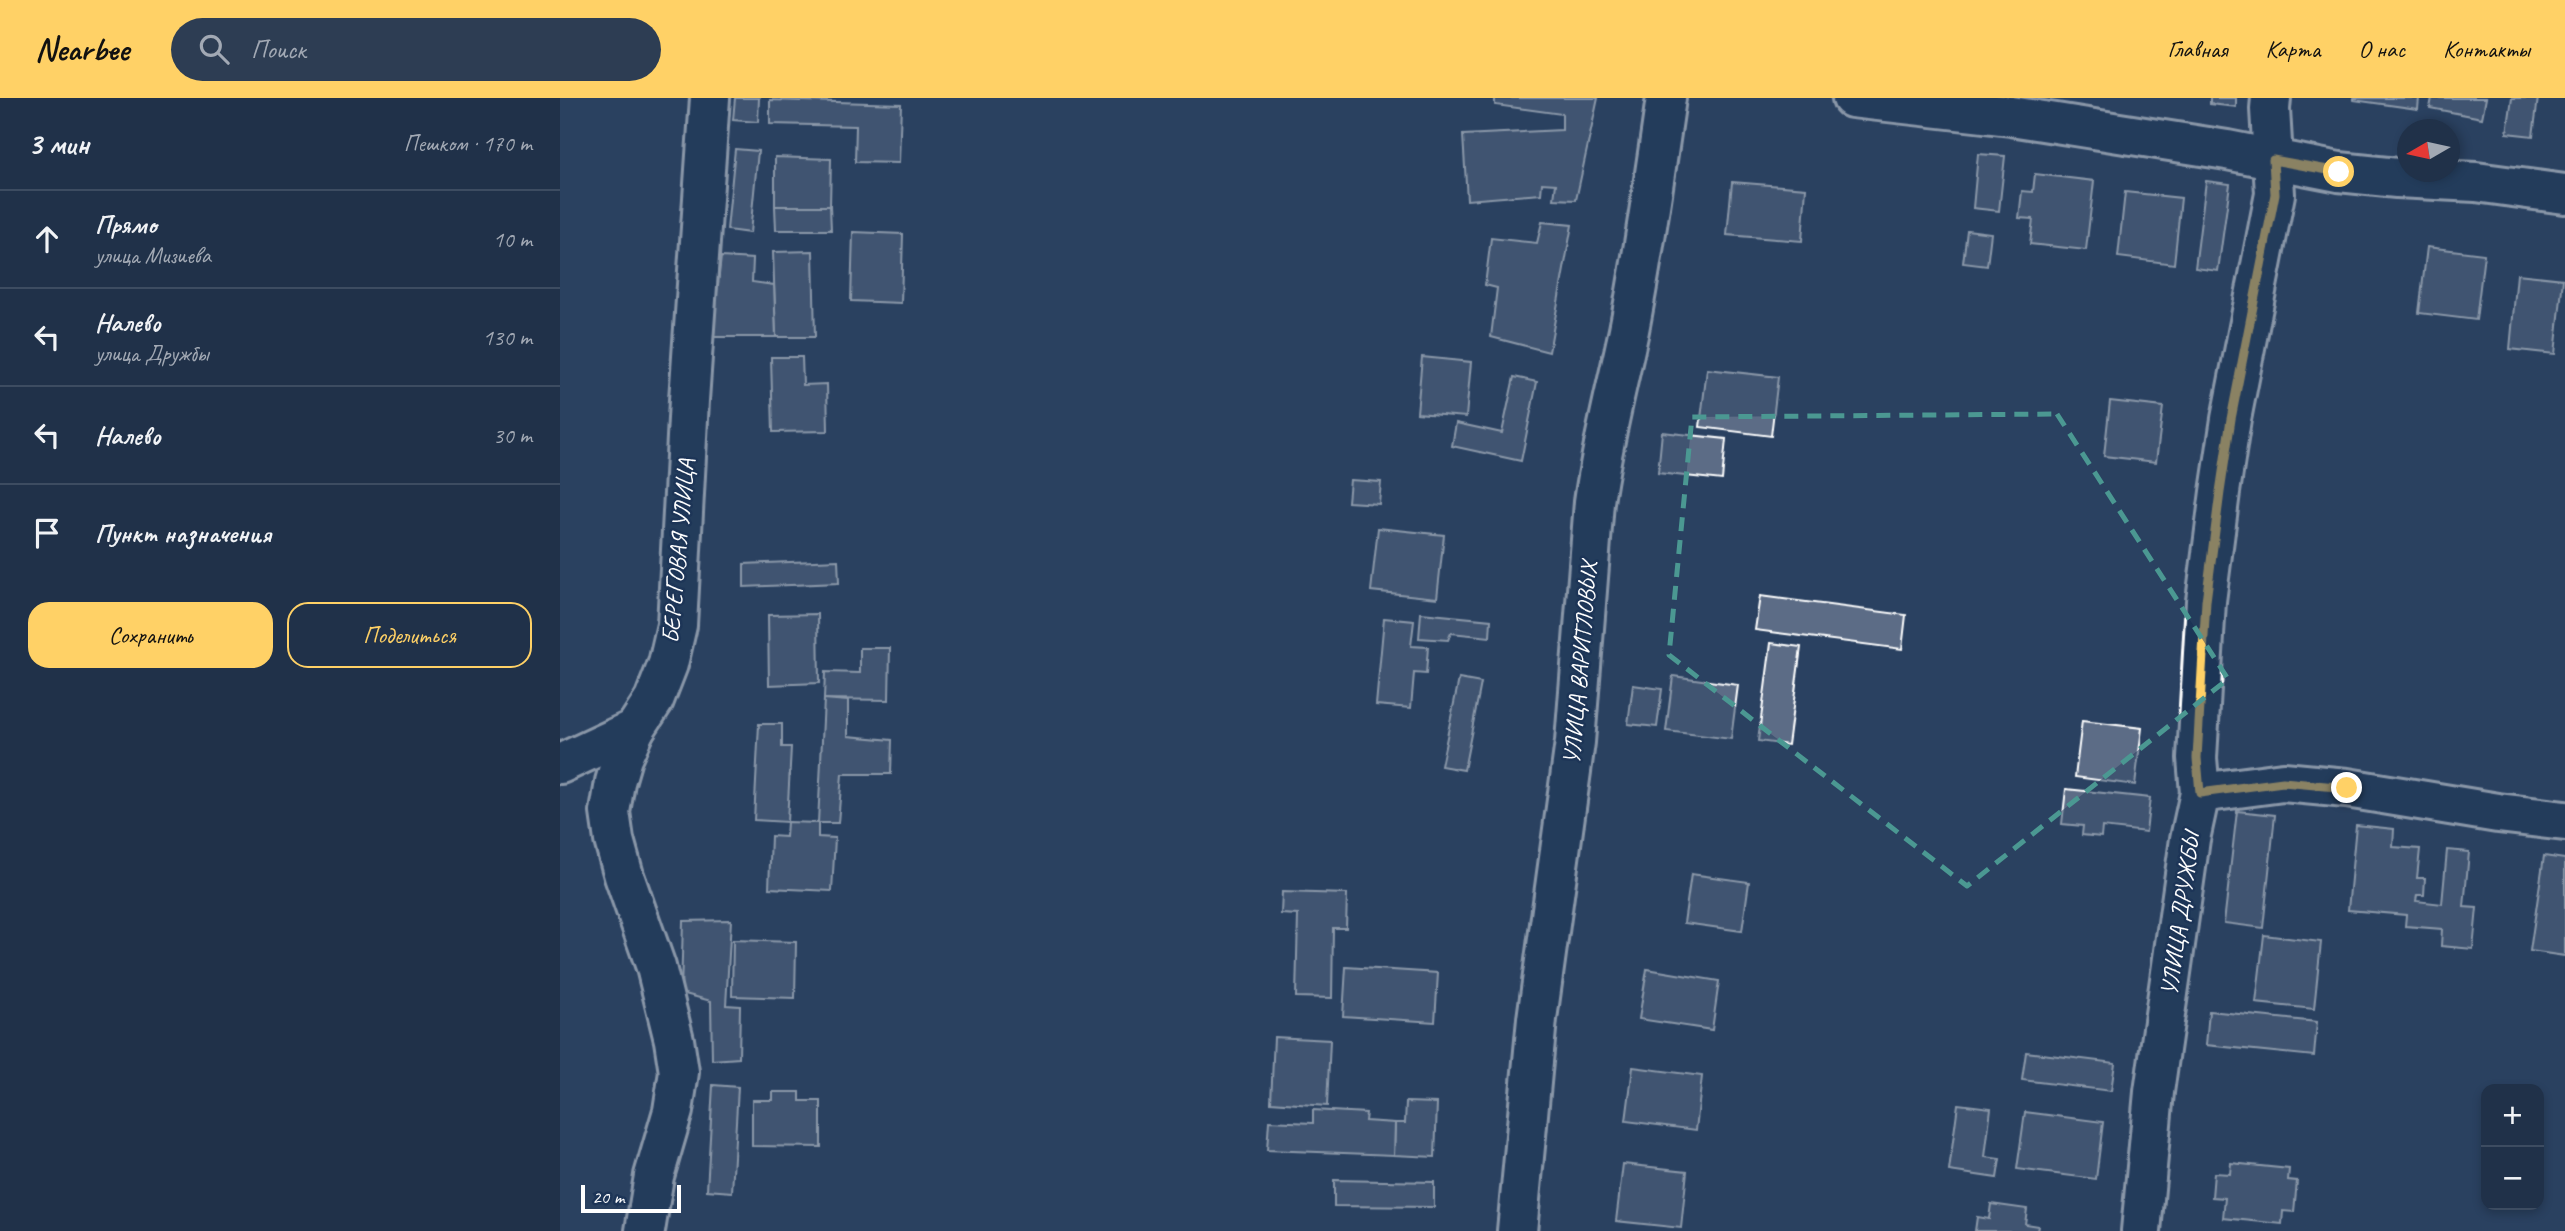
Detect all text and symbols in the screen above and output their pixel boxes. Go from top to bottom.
search box [171,18,661,81]
text: Nearbee [35,28,129,70]
icon: search [195,30,233,68]
text: Поиск [251,33,306,66]
text: Главная [2167,34,2228,64]
text: Карта [2266,34,2320,64]
text: О нас [2358,34,2405,64]
text: Контакты [2443,34,2530,64]
north arrow [2397,119,2460,182]
text: 3 мин [28,125,89,163]
text: Пешком · 170 m [404,129,532,158]
route start [2323,156,2354,187]
text: Прямо [95,208,157,241]
icon: ahead [28,220,66,258]
text: 10 m [493,225,532,254]
text: улица Мизиева [95,241,211,270]
text: Налево [95,306,161,339]
icon: left [28,318,66,356]
text: 130 m [483,323,532,352]
text: улица Дружбы [95,339,209,368]
icon: left [28,416,66,454]
text: Налево [95,419,161,452]
text: 30 m [493,421,532,450]
street label: БЕРЕГОВАЯ УЛИЦА [655,457,701,644]
icon: arrive [28,514,66,552]
text: Пункт назначения [95,517,271,550]
street label: УЛИЦА ВАРИТЛОВЫХ [1556,557,1604,765]
button: Сохранить [28,602,273,668]
button: Поделиться [287,602,532,668]
route end [2331,772,2362,803]
street label: УЛИЦА ДРУЖБЫ [2154,827,2207,997]
map controls [2481,1084,2544,1210]
button: + [2481,1084,2544,1147]
button: − [2481,1147,2544,1210]
scale bar [581,1182,681,1214]
text: 20 m [592,1185,624,1209]

